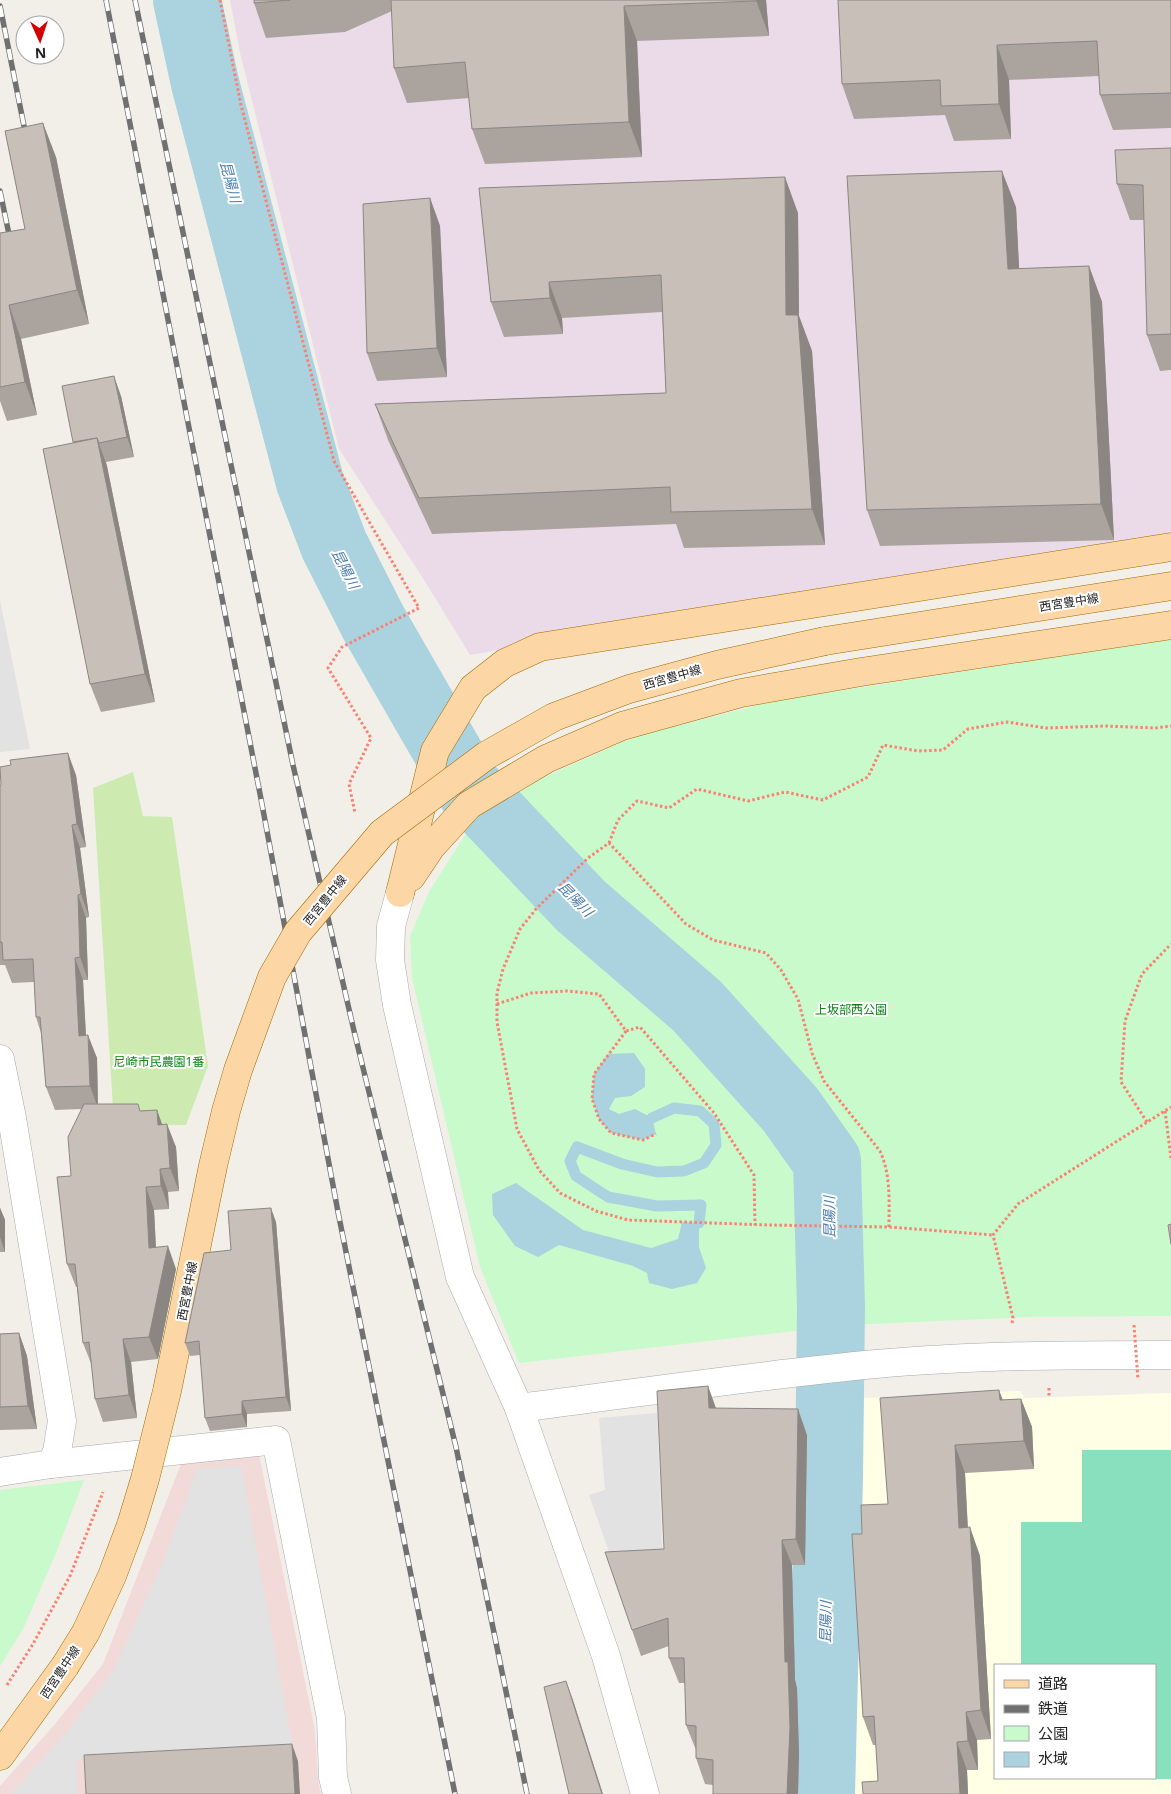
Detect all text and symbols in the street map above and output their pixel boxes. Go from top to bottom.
north arrow [15,15,65,65]
text: N [35,44,47,63]
water label: 昆陽川 [216,159,246,207]
water label: 昆陽川 [328,546,365,594]
street label: 西宮豊中線 [1038,589,1100,615]
street label: 西宮豊中線 [641,661,703,693]
street label: 西宮豊中線 [300,871,350,929]
water label: 昆陽川 [554,877,599,922]
park label: 上坂部西公園 [815,1001,887,1018]
park label: 尼崎市民農園1番 [114,1053,204,1070]
water label: 昆陽川 [819,1194,839,1238]
street label: 西宮豊中線 [173,1260,201,1322]
water label: 昆陽川 [815,1599,835,1643]
street label: 西宮豊中線 [36,1642,84,1702]
legend [994,1664,1156,1779]
text: 道路 [1038,1673,1068,1693]
text: 鉄道 [1038,1698,1068,1718]
text: 公園 [1038,1723,1068,1743]
text: 水域 [1038,1748,1068,1768]

